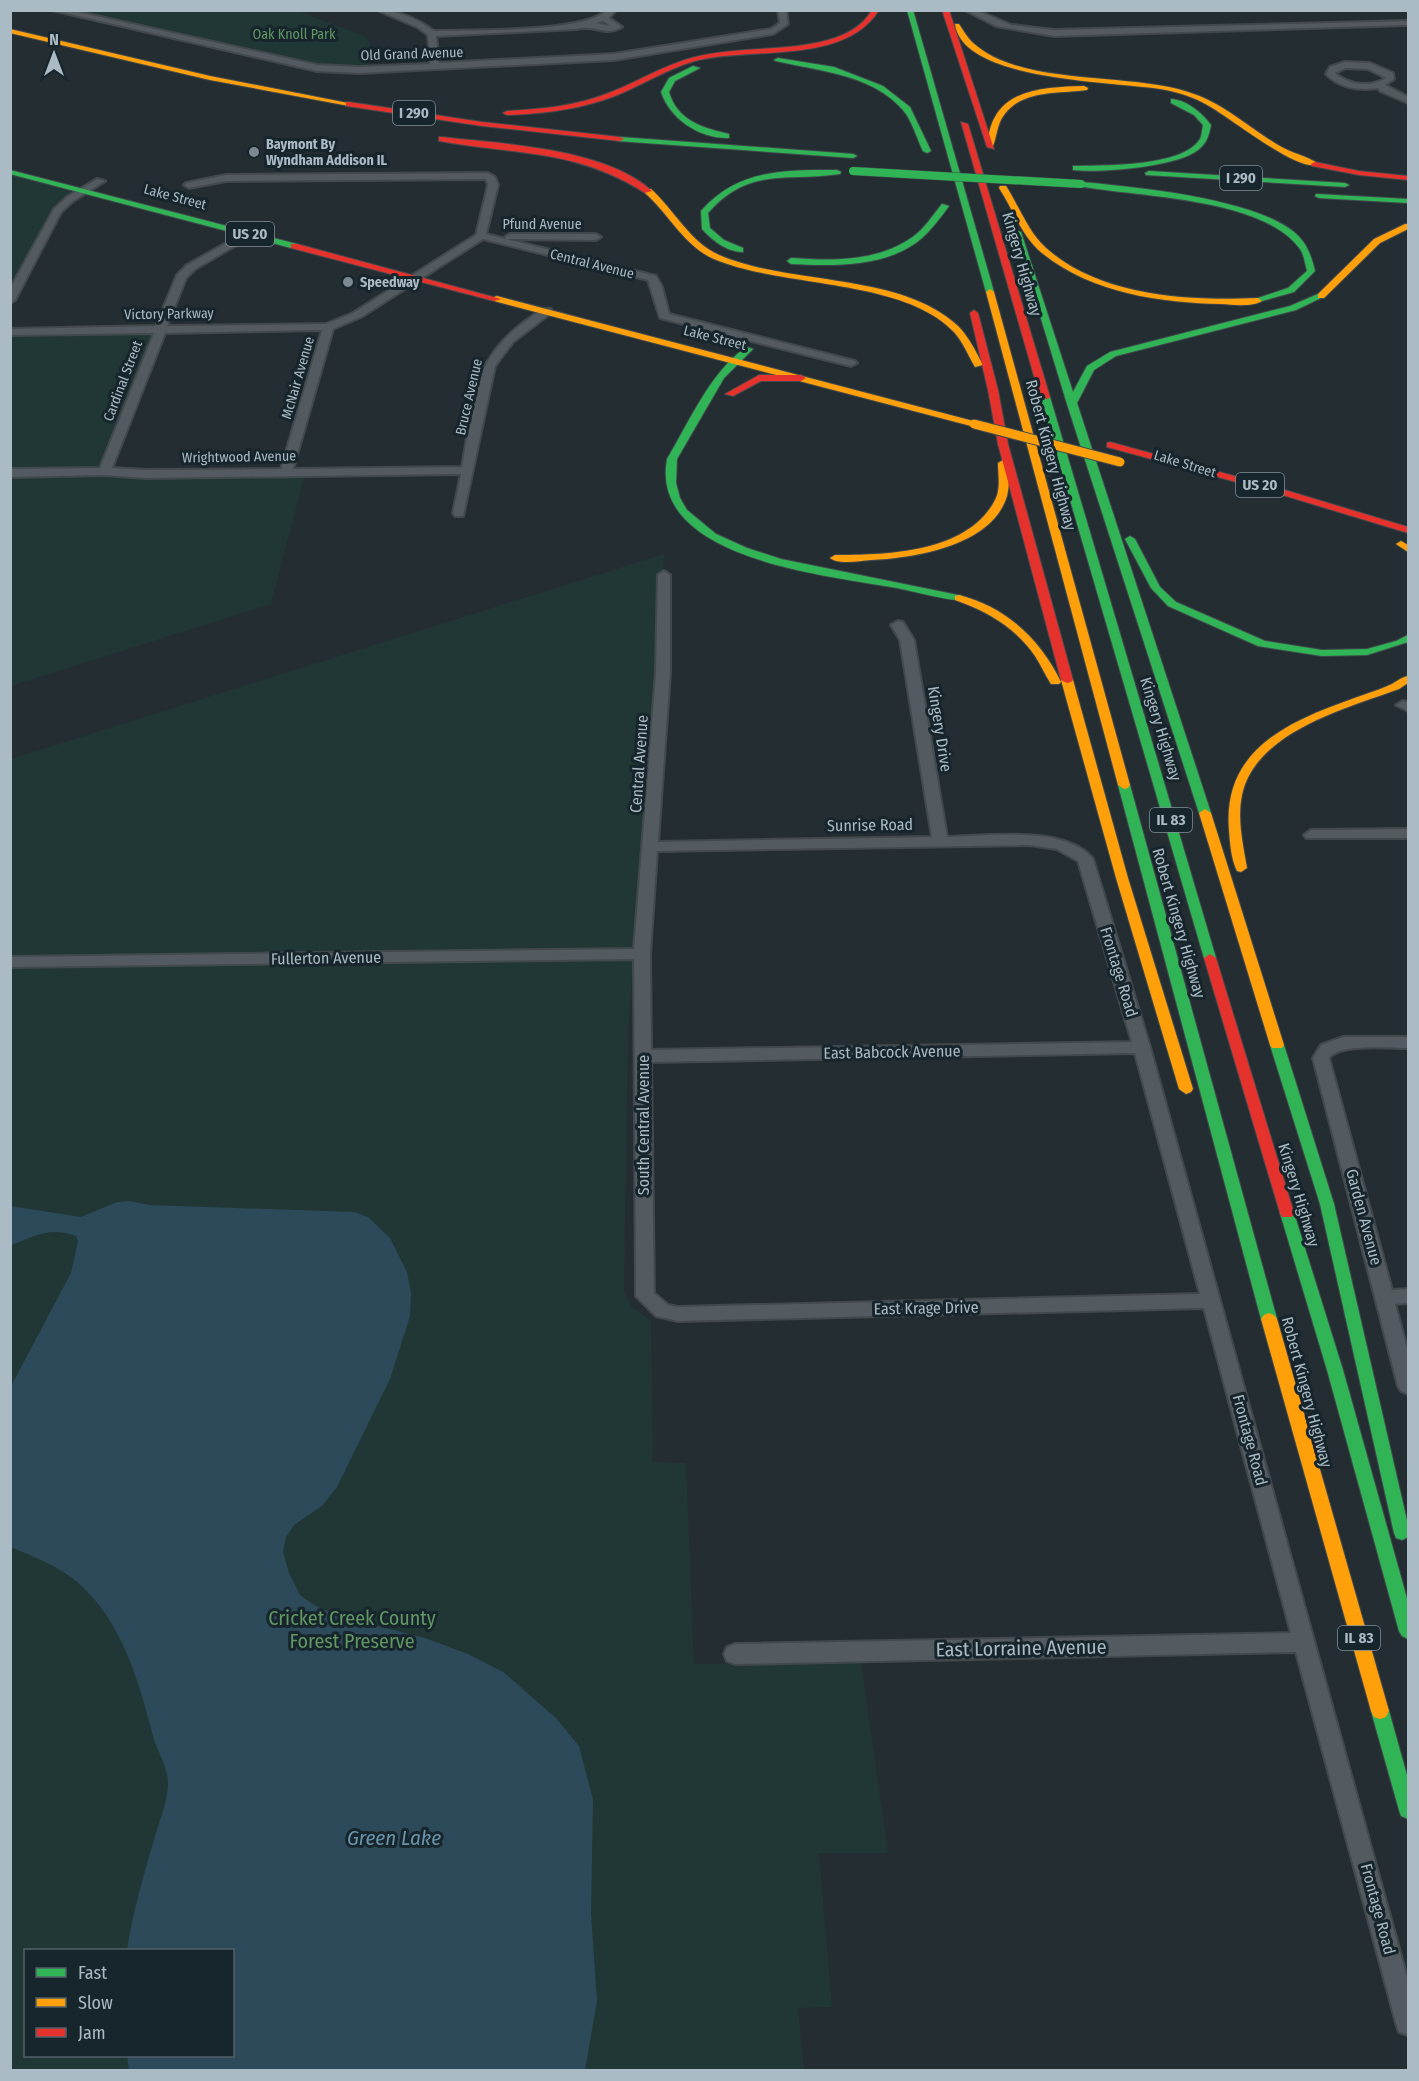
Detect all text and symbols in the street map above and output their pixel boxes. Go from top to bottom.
north arrow [24,24,84,84]
park label: Oak Knoll Park [252,26,336,43]
text: N [49,30,59,49]
street label: Old Grand Avenue [360,44,464,64]
road number: I 290 [393,101,435,125]
place label: Baymont By Wyndham Addison IL [266,136,387,169]
marker: Baymont By Wyndham Addison IL [247,145,261,159]
road number: I 290 [1220,166,1262,190]
street label: Lake Street [142,181,209,214]
street label: Kingery Highway [998,210,1046,319]
street label: Pfund Avenue [502,216,582,233]
road number: US 20 [226,222,274,246]
street label: Central Avenue [548,245,636,283]
place label: Speedway [360,274,420,291]
marker: Speedway [341,275,355,289]
street label: Victory Parkway [124,305,215,323]
street label: Lake Street [682,322,749,354]
street label: McNair Avenue [278,335,318,421]
street label: Cardinal Street [100,338,146,424]
street label: Bruce Avenue [452,357,486,437]
street label: Robert Kingery Highway [1022,378,1080,533]
street label: Lake Street [1152,447,1218,482]
street label: Wrightwood Avenue [182,448,296,466]
road number: US 20 [1236,473,1284,497]
street label: Kingery Highway [1136,675,1186,784]
street label: Kingery Drive [924,685,956,773]
street label: Central Avenue [626,714,652,814]
road number: IL 83 [1150,808,1192,832]
street label: Sunrise Road [827,815,913,835]
street label: Robert Kingery Highway [1148,846,1210,1001]
street label: Frontage Road [1096,925,1142,1019]
street label: Fullerton Avenue [271,948,381,968]
street label: East Babcock Avenue [823,1041,961,1063]
street label: South Central Avenue [634,1055,653,1195]
street label: Kingery Highway [1274,1141,1324,1250]
street label: Garden Avenue [1342,1167,1386,1267]
street label: East Krage Drive [873,1298,979,1318]
street label: Robert Kingery Highway [1278,1315,1336,1470]
street label: Frontage Road [1229,1392,1271,1488]
park label: Cricket Creek County Forest Preserve [268,1606,436,1653]
road number: IL 83 [1338,1626,1380,1650]
street label: East Lorraine Avenue [935,1635,1107,1661]
water label: Green Lake [347,1825,441,1851]
street label: Frontage Road [1357,1861,1399,1957]
legend [24,1949,234,2057]
text: Fast [78,1962,107,1984]
text: Slow [78,1992,113,2014]
text: Jam [78,2022,106,2044]

